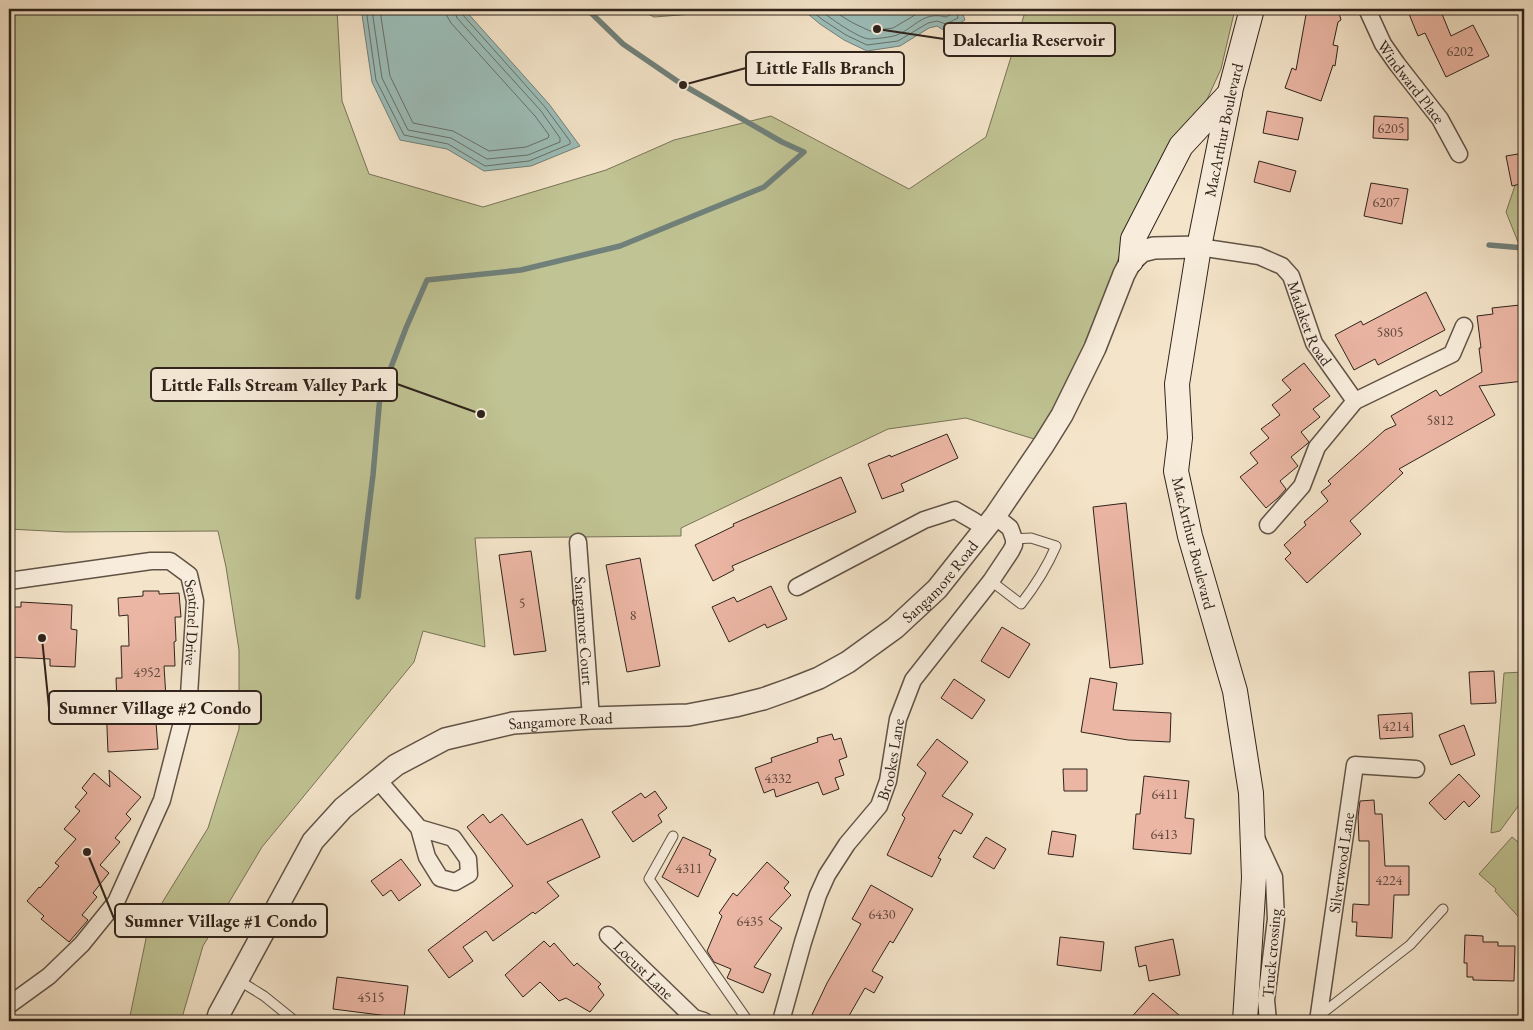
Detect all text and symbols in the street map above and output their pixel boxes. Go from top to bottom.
callout: Dalecarlia Reservoir [944,23,1115,56]
text: Dalecarlia Reservoir [953,28,1105,51]
street label: Windward Place [1373,36,1450,127]
house number: 6202 [1447,42,1474,60]
callout: Little Falls Branch [746,52,904,85]
text: Little Falls Branch [756,56,894,79]
street label: MacArthur Boulevard [1199,60,1248,199]
house number: 6205 [1378,119,1404,137]
house number: 6207 [1373,193,1400,211]
street label: Madaket Road [1282,278,1337,371]
house number: 5805 [1377,323,1403,341]
callout: Little Falls Stream Valley Park [151,368,397,401]
text: Little Falls Stream Valley Park [161,373,388,396]
house number: 5812 [1427,411,1454,429]
street label: MacArthur Boulevard [1167,475,1220,613]
street label: Sangamore Road [897,535,983,627]
street label: Sangamore Court [570,576,599,686]
street label: Sentinel Drive [179,577,205,666]
house number: 5 [519,594,525,612]
house number: 8 [630,606,637,624]
house number: 4952 [134,663,161,681]
callout: Sumner Village #2 Condo [49,691,261,724]
text: Sumner Village #2 Condo [59,696,251,719]
street label: Sangamore Road [506,707,614,735]
street label: Brookes Lane [872,717,909,803]
house number: 4214 [1383,717,1410,735]
house number: 4332 [765,769,792,787]
house number: 6411 [1152,785,1178,803]
street label: Silverwood Lane [1324,811,1359,915]
house number: 6413 [1151,825,1178,843]
house number: 4311 [676,859,702,877]
house number: 4224 [1376,871,1403,889]
callout: Sumner Village #1 Condo [115,904,327,937]
house number: 6430 [869,905,896,923]
street label: Truck crossing [1257,907,1286,998]
text: Sumner Village #1 Condo [125,909,317,932]
house number: 6435 [737,912,763,930]
street label: Locust Lane [609,936,678,1004]
house number: 4515 [358,988,384,1006]

